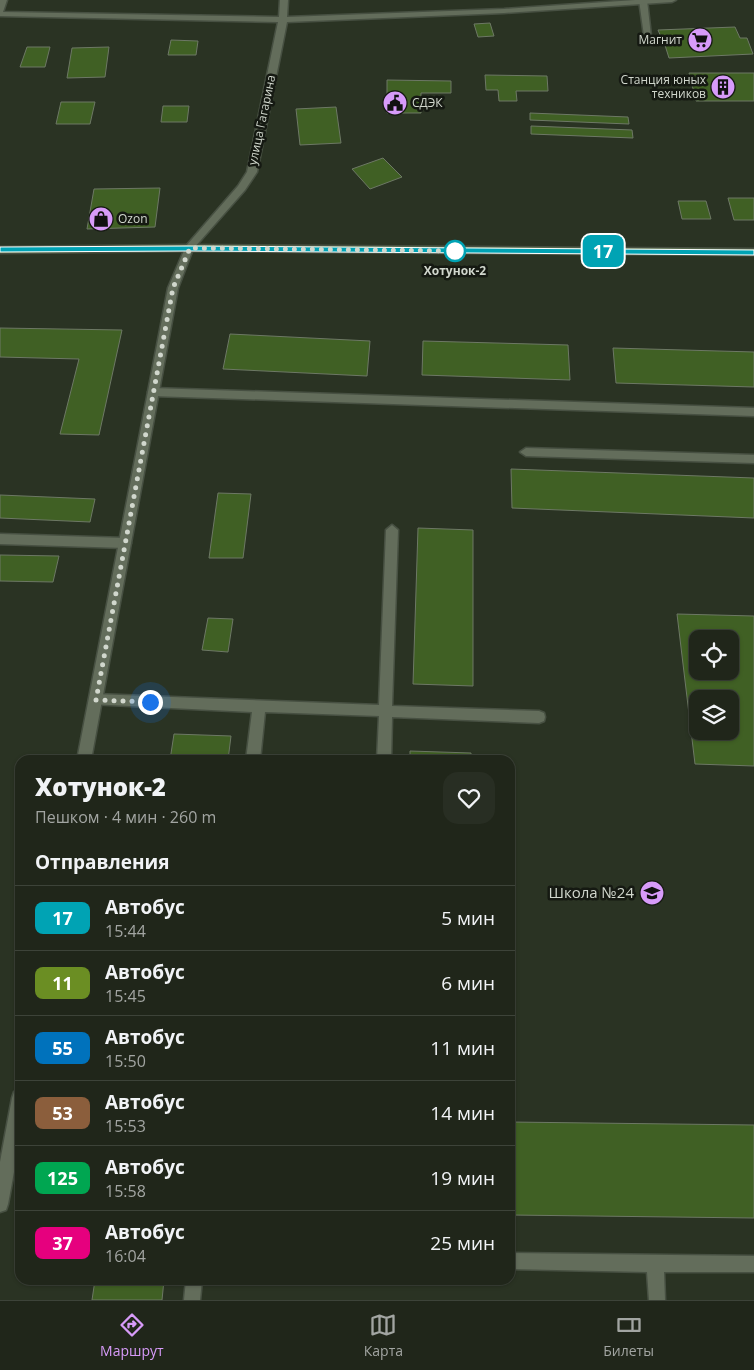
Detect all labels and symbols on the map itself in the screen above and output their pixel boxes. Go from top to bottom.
supermarket icon: Магнит [687,27,713,53]
place label: Магнит [638,31,682,48]
place label: Станция юных техников [621,71,707,102]
street label: улица Гагарина [244,73,279,167]
building icon: Станция юных техников [710,74,736,100]
public building icon: СДЭК [382,90,408,116]
place label: СДЭК [412,94,443,111]
shop icon: Ozon [88,206,114,232]
place label: Ozon [118,210,148,227]
line badge: 17 [580,235,626,267]
marker: Хотунок-2 [444,240,466,262]
place label: Хотунок-2 [424,262,486,279]
your location [138,690,163,715]
school or university icon: Школа №24 [639,880,665,906]
place label: Школа №24 [549,882,634,902]

